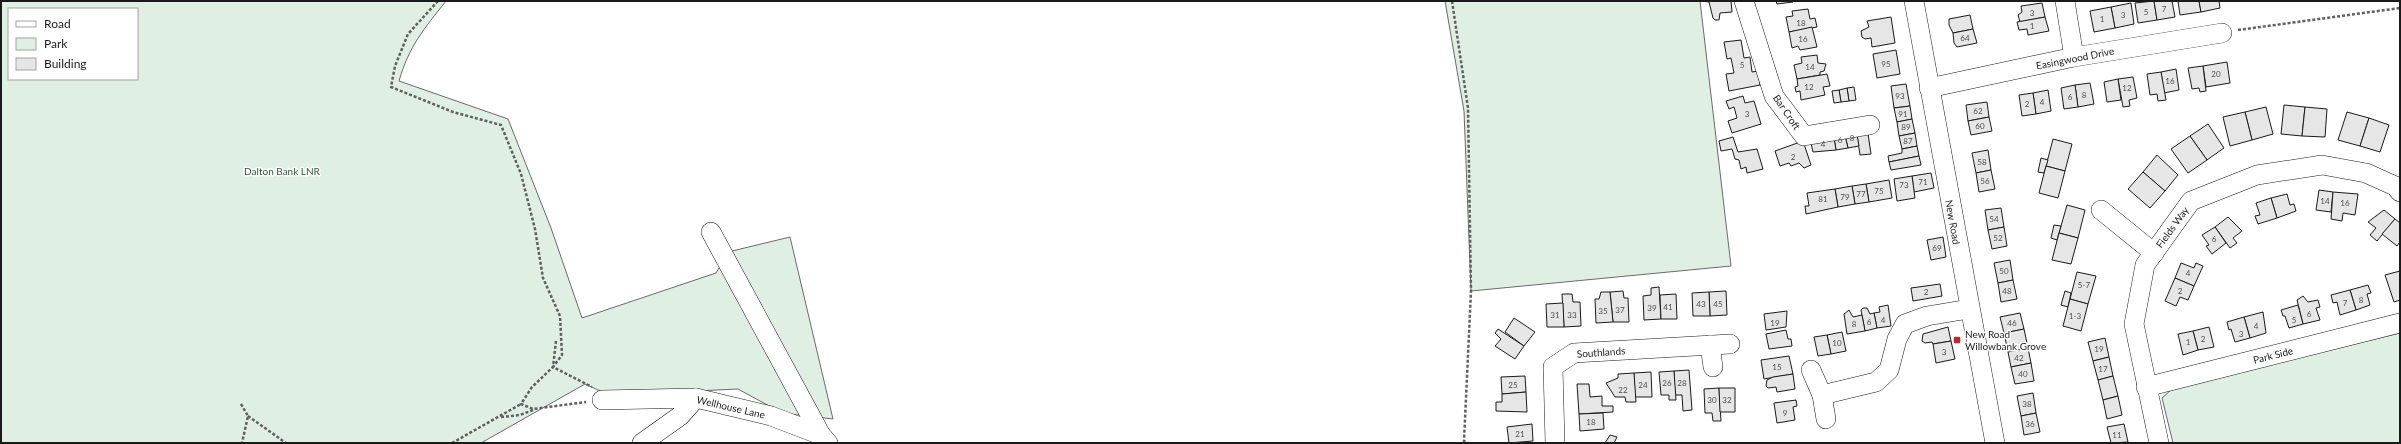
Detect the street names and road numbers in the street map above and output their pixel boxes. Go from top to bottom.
street label: Easingwood Drive [2035,45,2115,71]
street label: Bar Croft [1771,92,1803,132]
street label: New Road [1943,199,1963,245]
street label: Fields Way [2153,203,2191,250]
street label: Southlands [1576,344,1626,360]
street label: Park Side [2252,344,2294,366]
street label: Wellhouse Lane [696,393,766,421]

